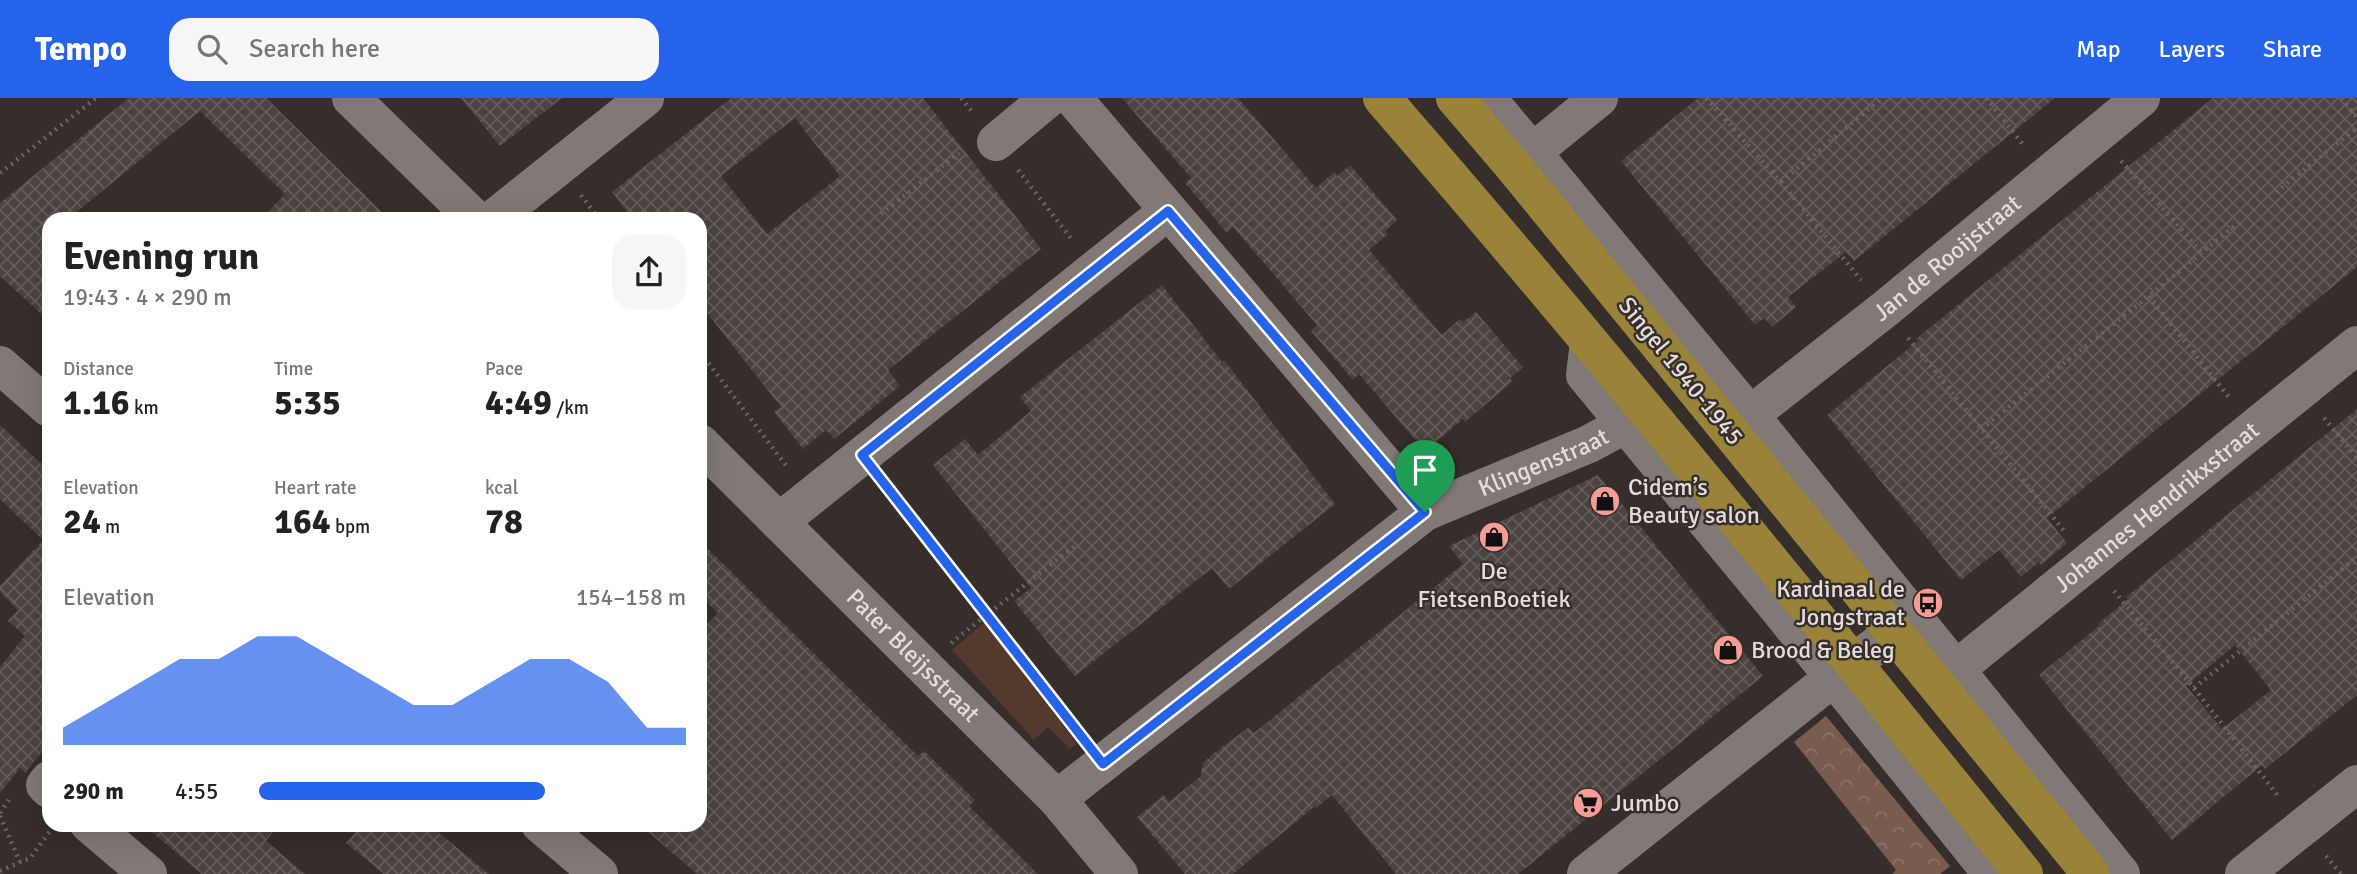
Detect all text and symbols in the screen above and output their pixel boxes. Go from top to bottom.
search box [169,18,659,81]
text: Tempo [35,29,127,70]
icon: search [193,30,231,68]
text: Search here [249,33,380,65]
text: Map [2076,34,2121,64]
text: Layers [2159,34,2225,64]
text: Share [2263,34,2322,64]
street label: Jan de Rooijstraat [1867,188,2027,328]
text: Evening run [63,233,259,280]
button: share [612,235,686,309]
text: 19:43 · 4 × 290 m [63,283,232,312]
street label: Singel 1940-1945 [1612,291,1750,451]
text: Distance [63,357,134,381]
text: Time [274,357,313,381]
text: Pace [485,357,523,381]
text: 1.16 [63,381,130,424]
text: 5:35 [274,381,341,424]
text: 4:49 [485,381,552,424]
text: km [130,396,159,420]
text: /km [552,396,589,420]
street label: Johannes Hendrikxstraat [2048,415,2265,599]
street label: Klingenstraat [1474,421,1614,503]
pin [1395,440,1455,512]
icon: arrive [1406,451,1444,489]
place label: Cidem’s Beauty salon [1628,472,1760,530]
text: Elevation [63,476,139,500]
text: Heart rate [274,476,356,500]
text: kcal [485,476,518,500]
shop icon: Cidem’s Beauty salon [1588,484,1622,518]
text: 24 [63,500,101,543]
text: 164 [274,500,331,543]
text: 78 [485,500,523,543]
text: m [101,515,120,539]
text: bpm [331,515,370,539]
shop icon: De FietsenBoetiek [1477,520,1511,554]
place label: De FietsenBoetiek [1417,556,1571,614]
place label: Kardinaal de Jongstraat [1776,574,1905,632]
text: Elevation [63,583,155,612]
text: 154–158 m [576,583,686,612]
street label: Pater Bleijsstraat [840,583,986,728]
bus stop icon: Kardinaal de Jongstraat [1911,586,1945,620]
shop icon: Brood & Beleg [1711,633,1745,667]
place label: Brood & Beleg [1751,635,1895,665]
text: 290 m [63,777,124,806]
text: 4:55 [175,777,218,806]
supermarket icon: Jumbo [1571,786,1605,820]
place label: Jumbo [1611,788,1679,818]

